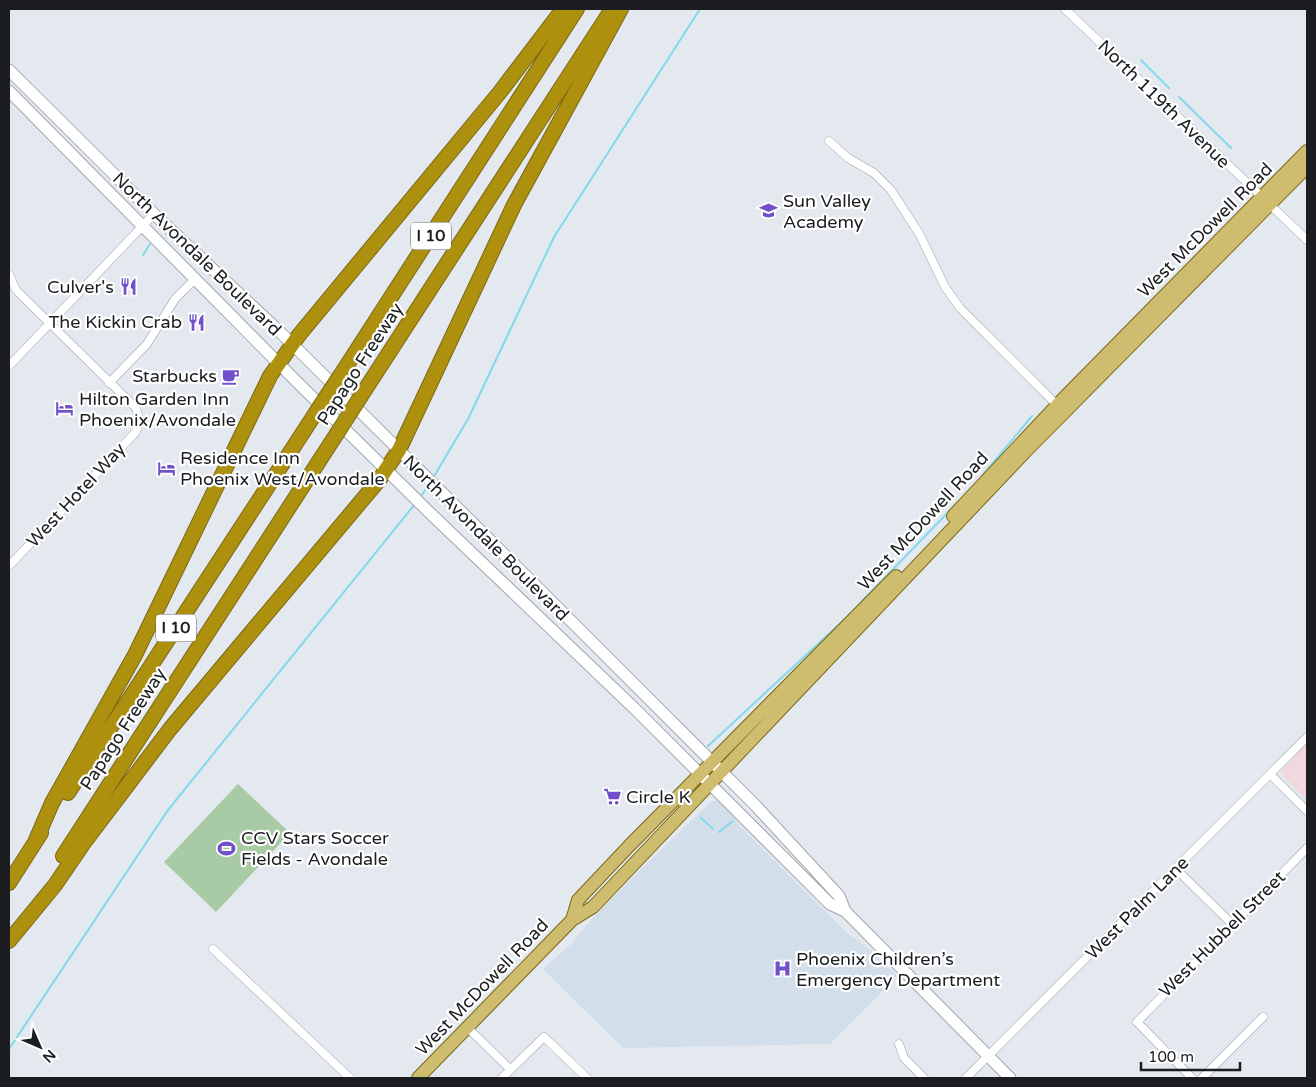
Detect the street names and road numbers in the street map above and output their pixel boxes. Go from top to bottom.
street label: North 119th Avenue [1093,35,1235,173]
street label: West McDowell Road [1133,158,1277,302]
street label: North Avondale Boulevard [108,168,286,340]
road number: I 10 [411,222,451,250]
street label: Papago Freeway [312,298,408,429]
street label: West Hotel Way [22,438,130,552]
street label: West McDowell Road [853,447,993,595]
street label: North Avondale Boulevard [398,450,574,626]
road number: I 10 [156,614,196,641]
street label: Papago Freeway [75,663,171,794]
street label: West Palm Lane [1081,852,1193,964]
street label: West Hubbell Street [1154,866,1290,1002]
street label: West McDowell Road [411,914,553,1060]

